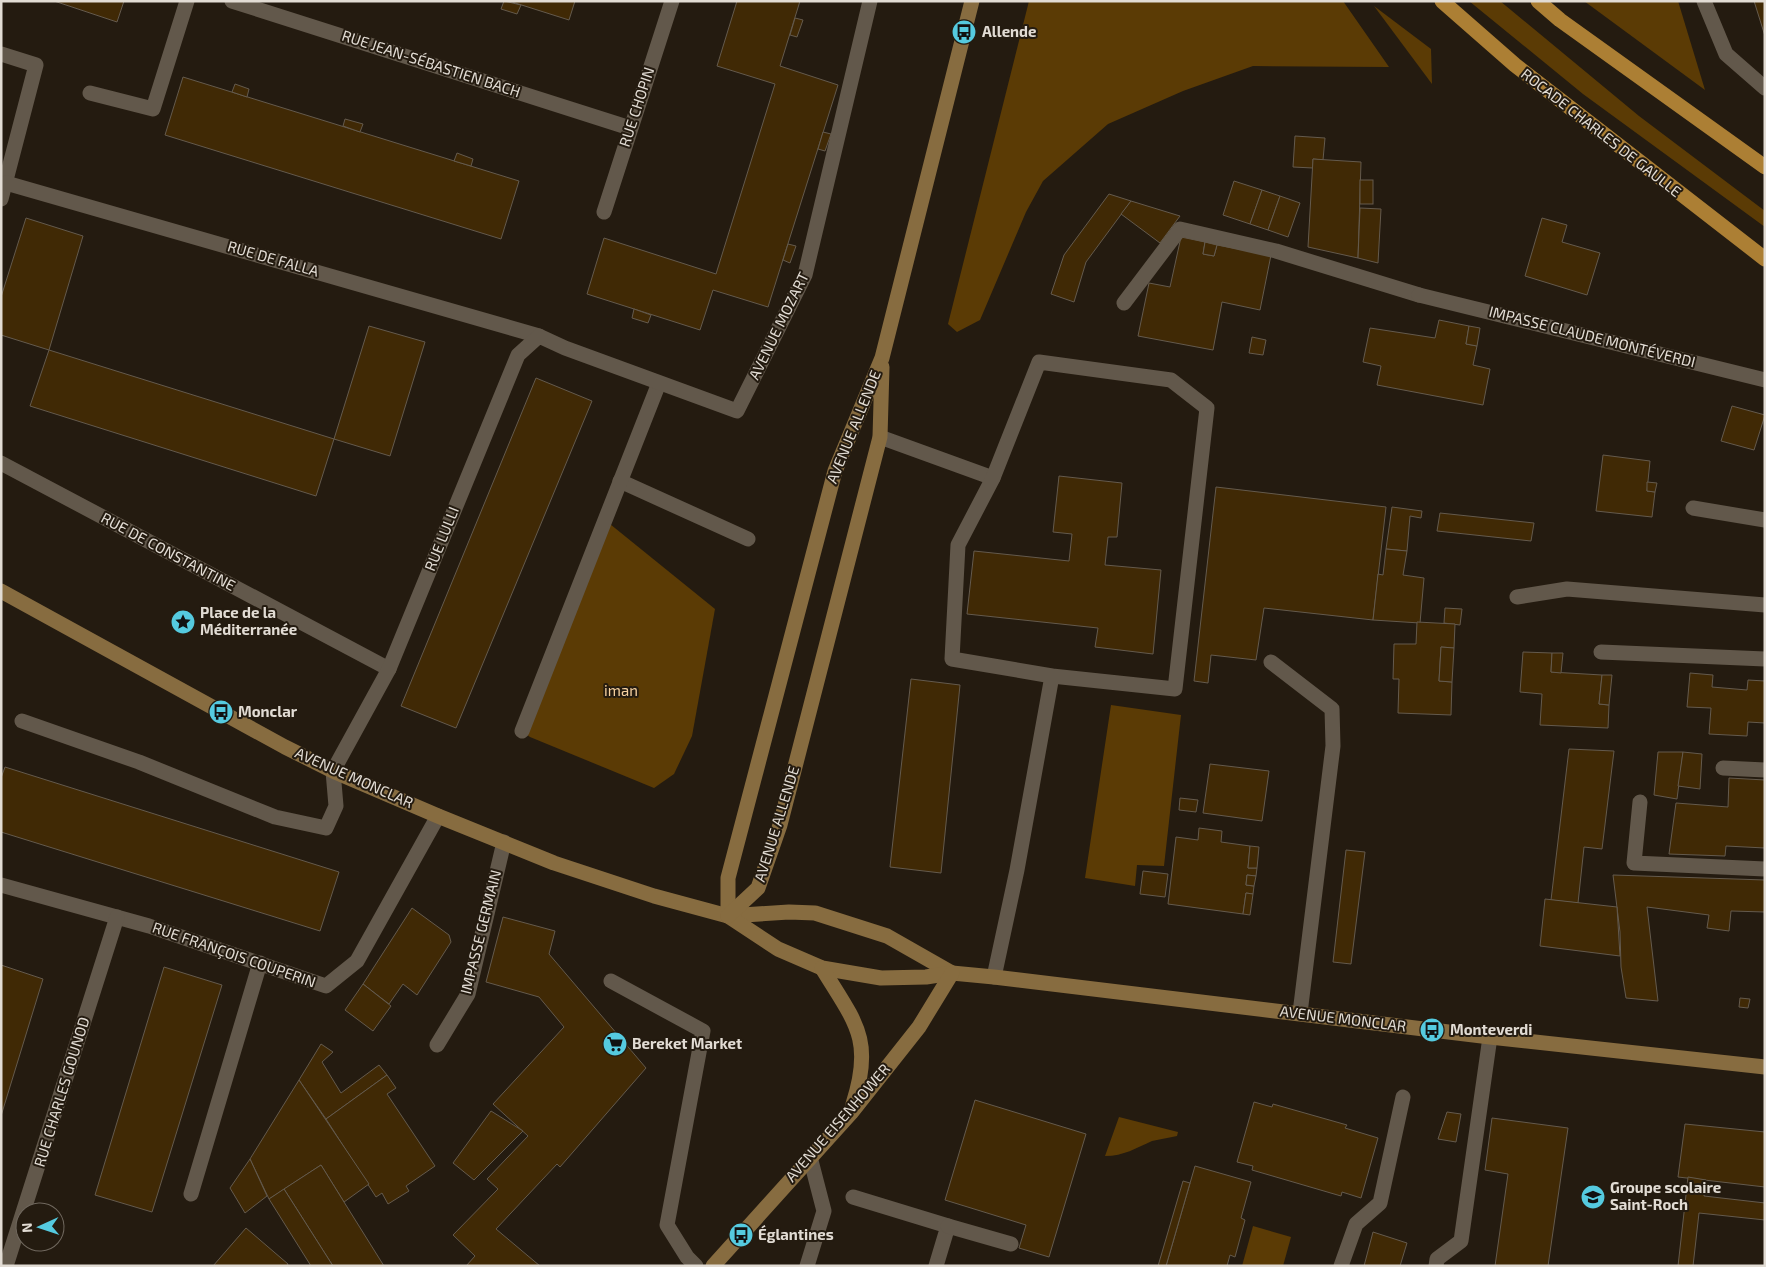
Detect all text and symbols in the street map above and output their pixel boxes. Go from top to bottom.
bus stop icon: Allende [951,19,977,45]
place label: Allende [982,22,1037,40]
street label: RUE JEAN-SÉBASTIEN BACH [340,26,523,100]
street label: RUE CHOPIN [615,64,657,149]
street label: ROCADE CHARLES DE GAULLE [1518,64,1685,200]
street label: RUE DE FALLA [226,236,322,280]
street label: AVENUE MOZART [744,269,812,382]
street label: IMPASSE CLAUDE MONTÉVERDI [1487,302,1697,370]
street label: AVENUE ALLENDE [822,367,884,486]
street label: RUE LULLI [420,504,462,573]
street label: RUE DE CONSTANTINE [98,508,239,594]
place label: Place de la Méditerranée [200,603,297,638]
place icon: Place de la Méditerranée [170,609,196,635]
park label: iman [604,681,638,699]
bus stop icon: Monclar [208,699,234,725]
place label: Monclar [238,702,298,720]
street label: AVENUE MONCLAR [293,743,416,811]
street label: AVENUE ALLENDE [750,764,802,884]
street label: IMPASSE GERMAIN [456,868,504,996]
street label: RUE FRANÇOIS COUPERIN [150,918,318,991]
street label: AVENUE MONCLAR [1279,1001,1407,1035]
street label: RUE CHARLES GOUNOD [30,1014,92,1169]
bus stop icon: Monteverdi [1419,1017,1445,1043]
place label: Monteverdi [1450,1020,1532,1038]
supermarket icon: Bereket Market [602,1031,628,1057]
place label: Bereket Market [632,1034,742,1052]
street label: AVENUE EISENHOWER [781,1060,893,1185]
place label: Groupe scolaire Saint-Roch [1610,1178,1721,1213]
school or university icon: Groupe scolaire Saint-Roch [1580,1184,1606,1210]
north arrow [15,1202,65,1252]
text: N [18,1222,35,1233]
bus stop icon: Églantines [728,1222,754,1248]
place label: Églantines [758,1224,834,1243]

